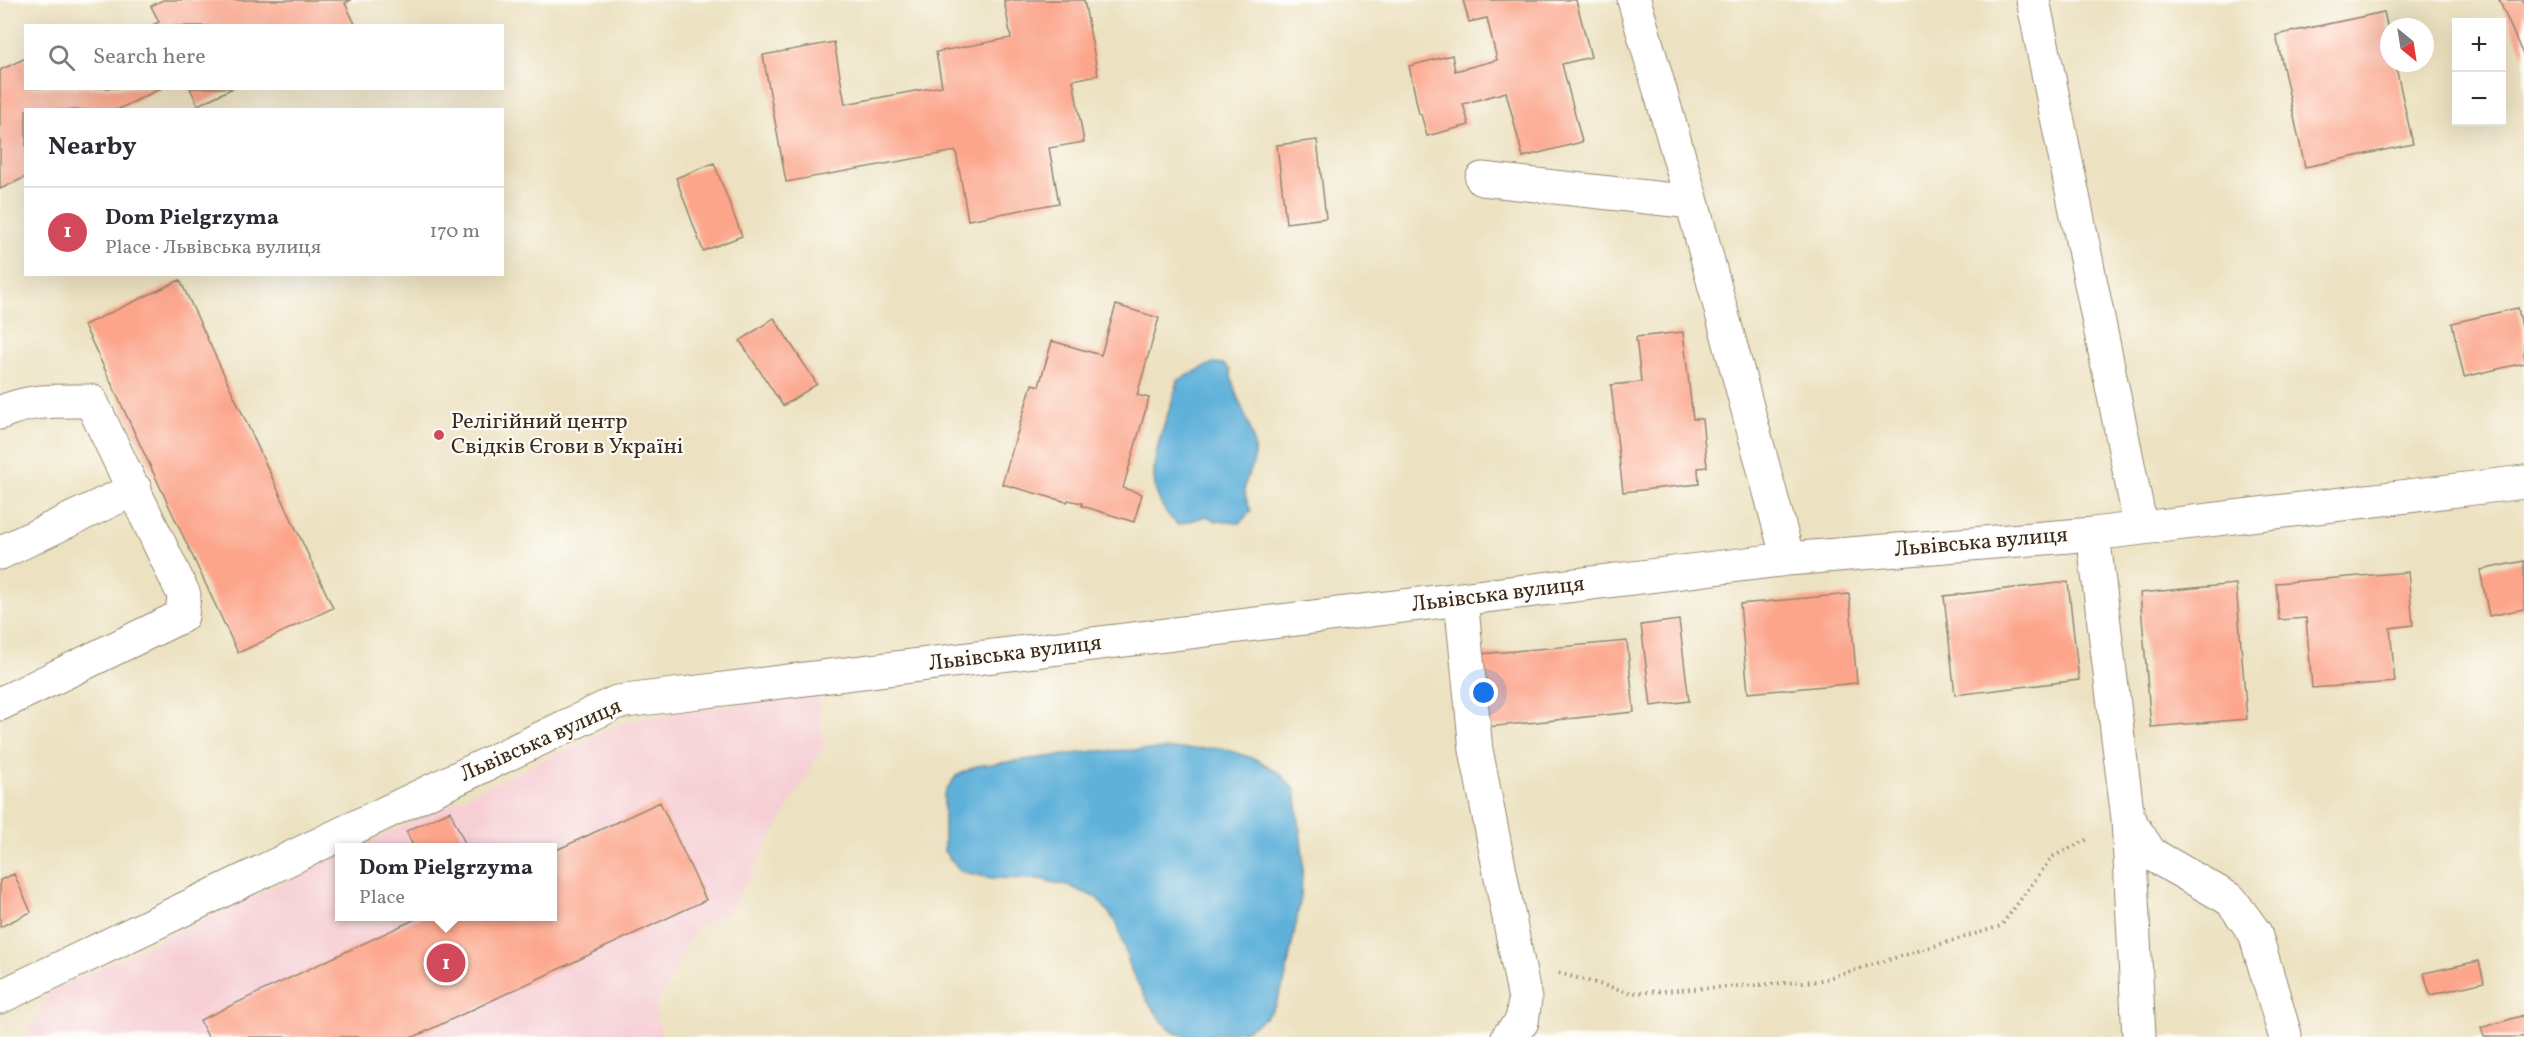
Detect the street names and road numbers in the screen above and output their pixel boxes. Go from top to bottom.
street label: Львівська вулиця [1893,520,2069,566]
street label: Львівська вулиця [1410,569,1586,621]
street label: Львівська вулиця [927,628,1103,680]
street label: Львівська вулиця [455,691,627,791]

